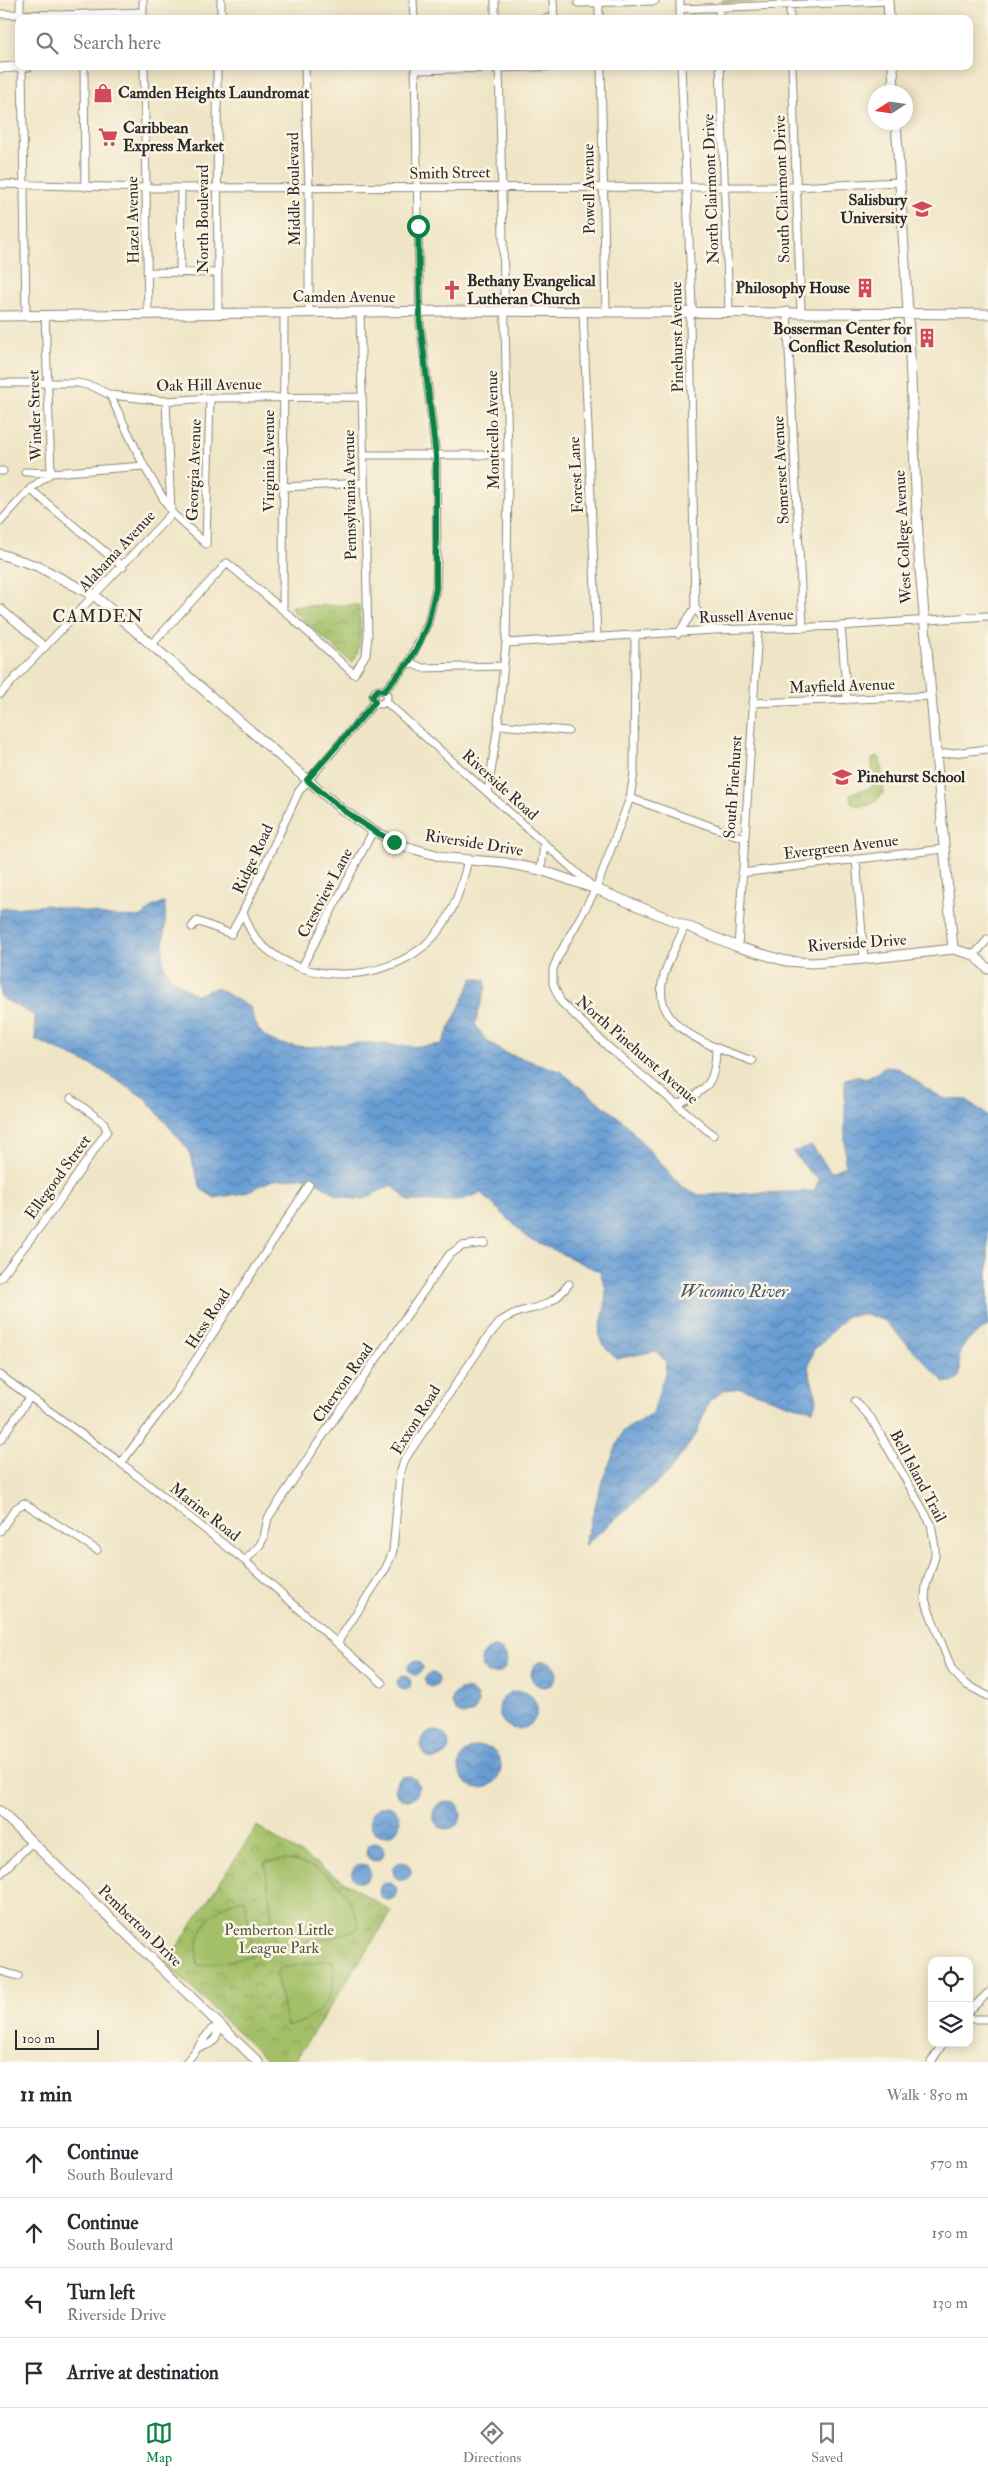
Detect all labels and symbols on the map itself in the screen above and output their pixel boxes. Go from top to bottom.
shop icon: Camden Heights Laundromat [92,82,114,104]
place label: Camden Heights Laundromat [118,83,310,104]
north arrow [868,85,913,130]
street label: North Clairmont Drive [698,113,724,265]
street label: South Clairmont Drive [769,114,795,263]
place label: Caribbean Express Market [123,118,225,157]
supermarket icon: Caribbean Express Market [97,126,119,148]
street label: Middle Boulevard [283,132,305,246]
street label: Powell Avenue [578,143,600,235]
street label: Smith Street [409,162,491,184]
street label: North Boulevard [193,164,213,273]
street label: Hazel Avenue [122,176,144,264]
place label: Salisbury University [840,190,908,229]
school or university icon: Salisbury University [911,198,933,220]
route start [407,215,430,238]
place label: Bethany Evangelical Lutheran Church [467,271,597,309]
building icon: Philosophy House [854,277,876,299]
place label: Philosophy House [735,278,850,299]
church icon: Bethany Evangelical Lutheran Church [441,279,463,301]
street label: Pinehurst Avenue [666,281,688,393]
street label: Camden Avenue [292,287,396,307]
place label: Bosserman Center for Conflict Resolution [773,319,913,357]
building icon: Bosserman Center for Conflict Resolution [916,327,938,349]
street label: Winder Street [23,369,47,462]
street label: Monticello Avenue [482,370,504,490]
street label: Oak Hill Avenue [156,374,262,396]
street label: Virginia Avenue [259,410,279,512]
street label: Somerset Avenue [768,415,794,525]
street label: Georgia Avenue [182,418,206,521]
street label: Pennsylvania Avenue [339,429,361,561]
street label: Forest Lane [564,436,588,514]
street label: West College Avenue [889,469,917,605]
street label: Alabama Avenue [74,506,160,597]
street label: Russell Avenue [698,604,794,628]
district label: CAMDEN [52,605,144,628]
street label: Mayfield Avenue [789,674,896,698]
street label: South Pinehurst [719,735,747,839]
street label: Riverside Road [458,745,542,825]
school or university icon: Pinehurst School [831,766,853,788]
place label: Pinehurst School [857,767,966,787]
street label: Ridge Road [228,821,278,897]
street label: Riverside Drive [423,825,525,861]
street label: Evergreen Avenue [782,830,900,864]
route end [383,831,406,854]
street label: Crestview Lane [293,844,357,941]
street label: Riverside Drive [807,930,908,956]
street label: North Pinehurst Avenue [572,991,703,1109]
street label: Ellegood Street [21,1131,95,1223]
water label: Wicomico River [680,1280,789,1303]
street label: Hess Road [181,1285,235,1353]
street label: Chervon Road [308,1339,378,1427]
street label: Exxon Road [387,1381,445,1459]
street label: Bell Island Trail [885,1426,951,1526]
street label: Marine Road [166,1478,244,1546]
street label: Pemberton Drive [94,1881,187,1971]
park label: Pemberton Little League Park [224,1920,334,1958]
scale bar [15,2027,99,2050]

